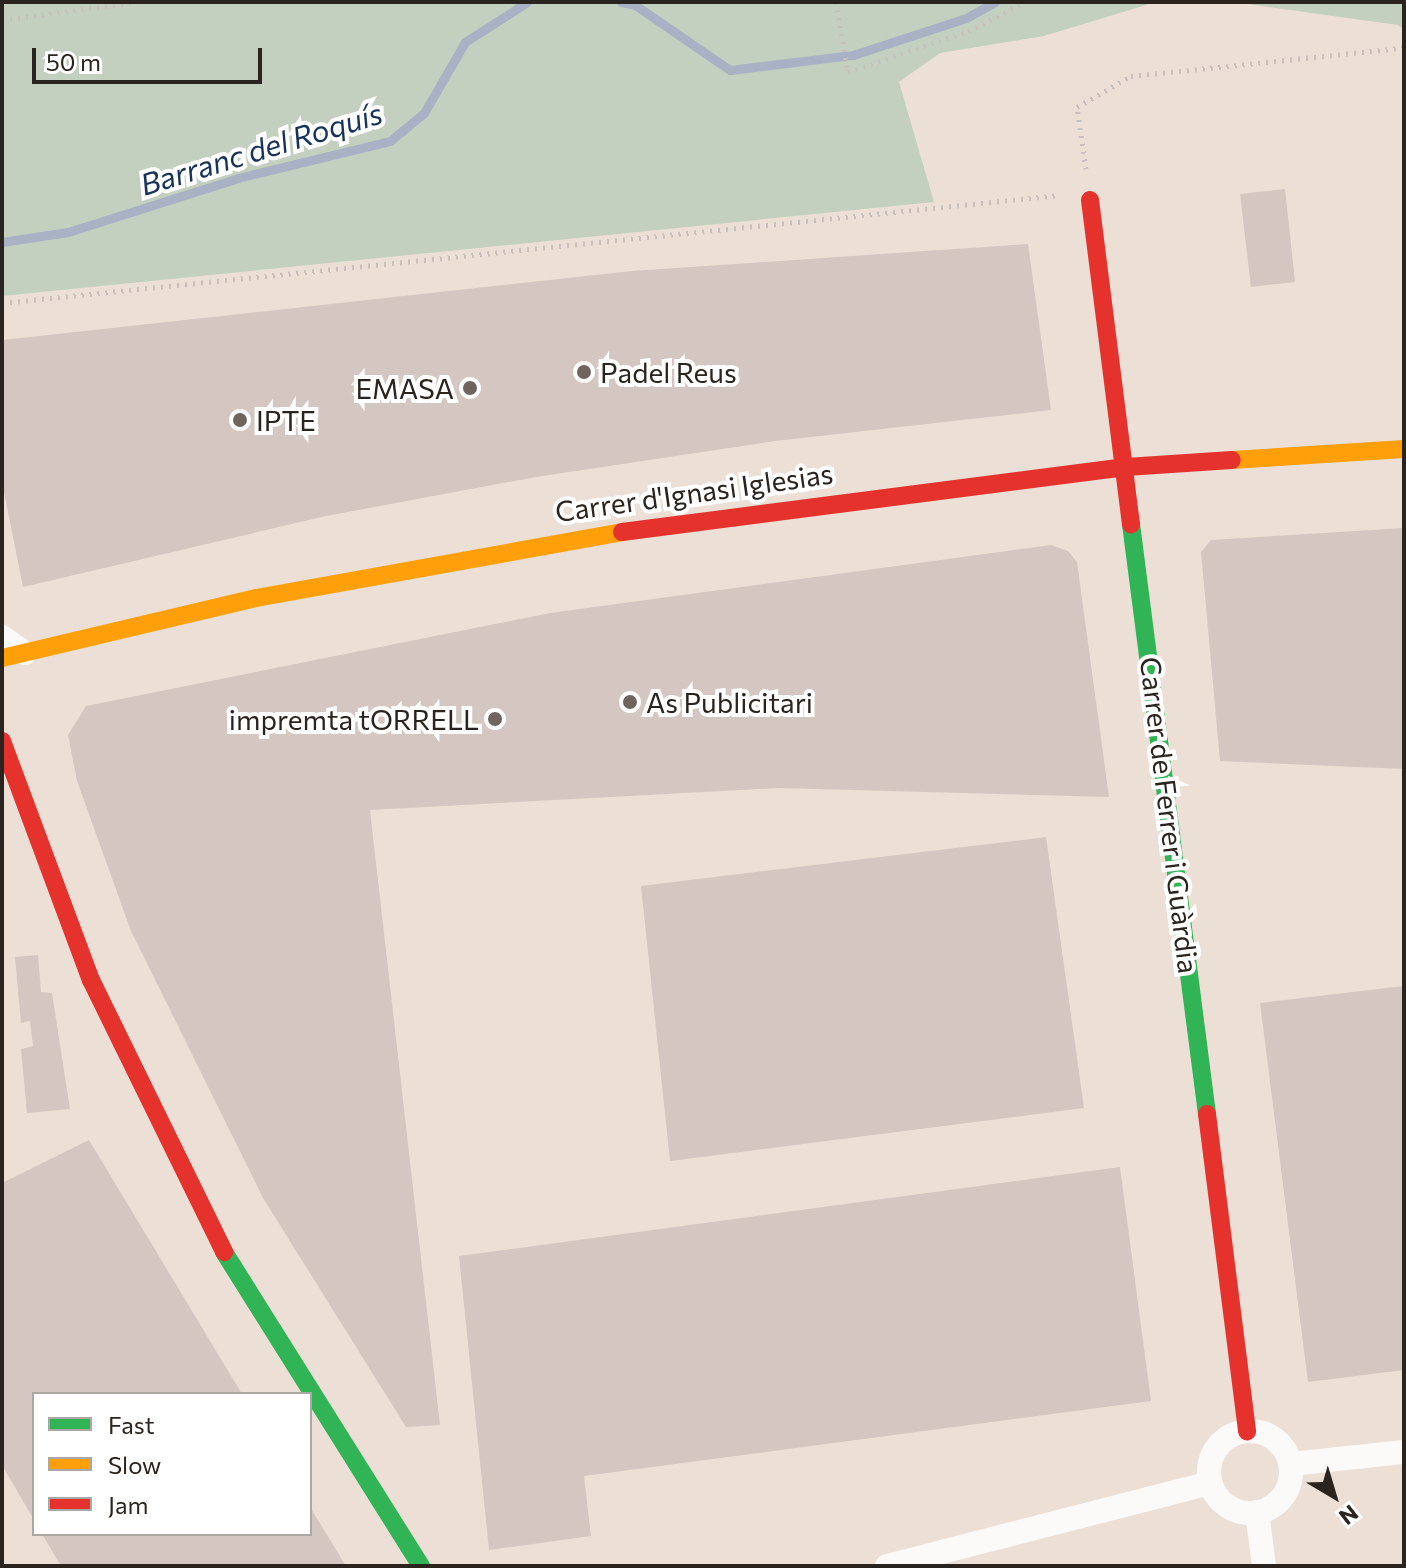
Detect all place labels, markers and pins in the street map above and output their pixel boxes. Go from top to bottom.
place label: Padel Reus [600,355,737,389]
marker: Padel Reus [575,363,593,381]
place label: EMASA [356,371,454,405]
marker: EMASA [461,379,479,397]
place label: IPTE [256,403,316,437]
marker: IPTE [231,411,249,429]
place label: As Publicitari [646,685,813,719]
marker: As Publicitari [621,693,639,711]
place label: impremta tORRELL [229,702,479,736]
marker: impremta tORRELL [486,710,504,728]

